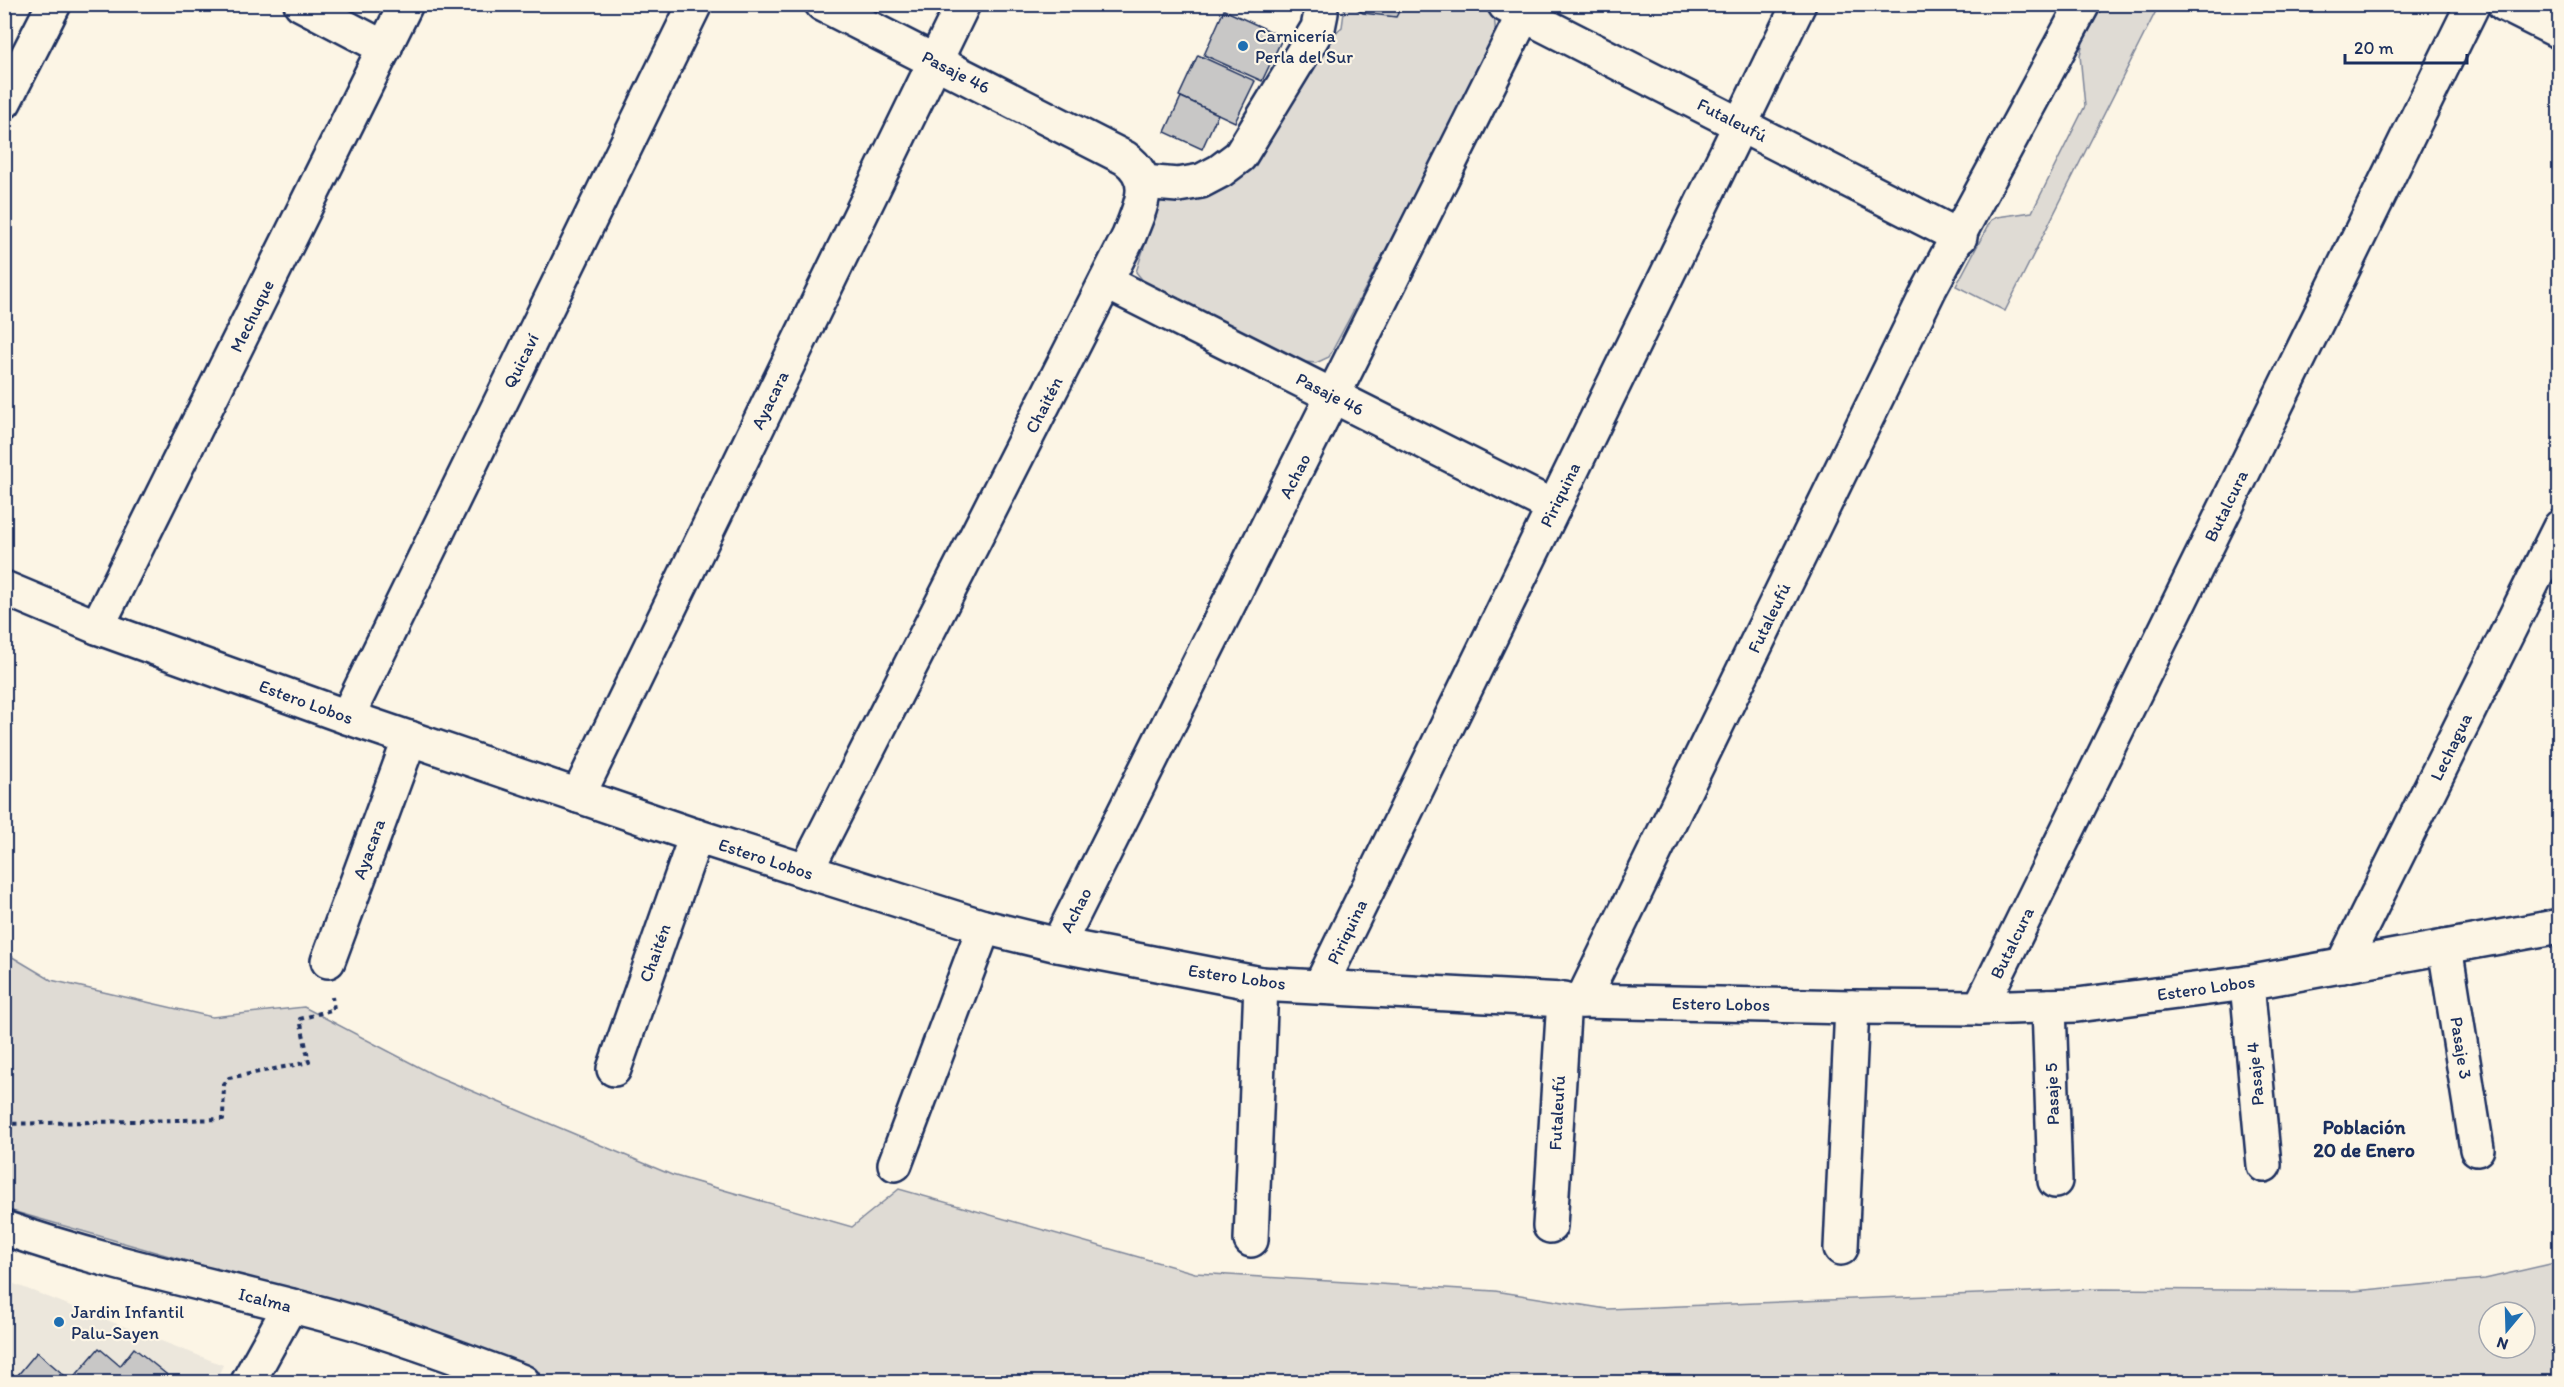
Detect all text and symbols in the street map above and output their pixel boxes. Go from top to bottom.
place label: Carnicería Perla del Sur [1255,25,1353,68]
scale bar [2345,27,2466,65]
text: 20 m [2354,37,2394,59]
marker: Carnicería Perla del Sur [1236,39,1250,53]
street label: Pasaje 46 [918,46,994,98]
street label: Futaleufú [1694,93,1771,147]
street label: Mechuque [225,276,279,356]
street label: Quicaví [498,330,544,392]
street label: Ayacara [746,366,794,433]
street label: Pasaje 46 [1292,368,1368,420]
street label: Chaitén [1020,373,1068,437]
street label: Achao [1274,450,1316,502]
street label: Piriquina [1535,459,1585,531]
street label: Butalcura [2199,466,2253,546]
street label: Futaleufú [1743,579,1795,657]
street label: Estero Lobos [256,675,356,729]
street label: Lechagua [2425,709,2477,785]
street label: Ayacara [348,815,390,882]
street label: Estero Lobos [716,833,816,885]
street label: Achao [1055,884,1097,936]
street label: Piriquina [1322,896,1372,968]
street label: Butalcura [1985,903,2039,983]
street label: Chaitén [634,921,676,985]
street label: Estero Lobos [1187,959,1287,995]
street label: Estero Lobos [2156,970,2256,1006]
street label: Estero Lobos [1672,992,1770,1016]
street label: Pasaje 3 [2445,1015,2477,1081]
street label: Pasaje 4 [2241,1041,2269,1107]
street label: Pasaje 5 [2040,1062,2064,1126]
street label: Futaleufú [1544,1075,1570,1151]
district label: Población 20 de Enero [2313,1115,2415,1162]
street label: Icalma [236,1283,294,1317]
north arrow [2477,1300,2537,1360]
place label: Jardin Infantil Palu-Sayen [71,1301,184,1344]
marker: Jardin Infantil Palu-Sayen [52,1315,66,1329]
text: N [2494,1333,2510,1354]

